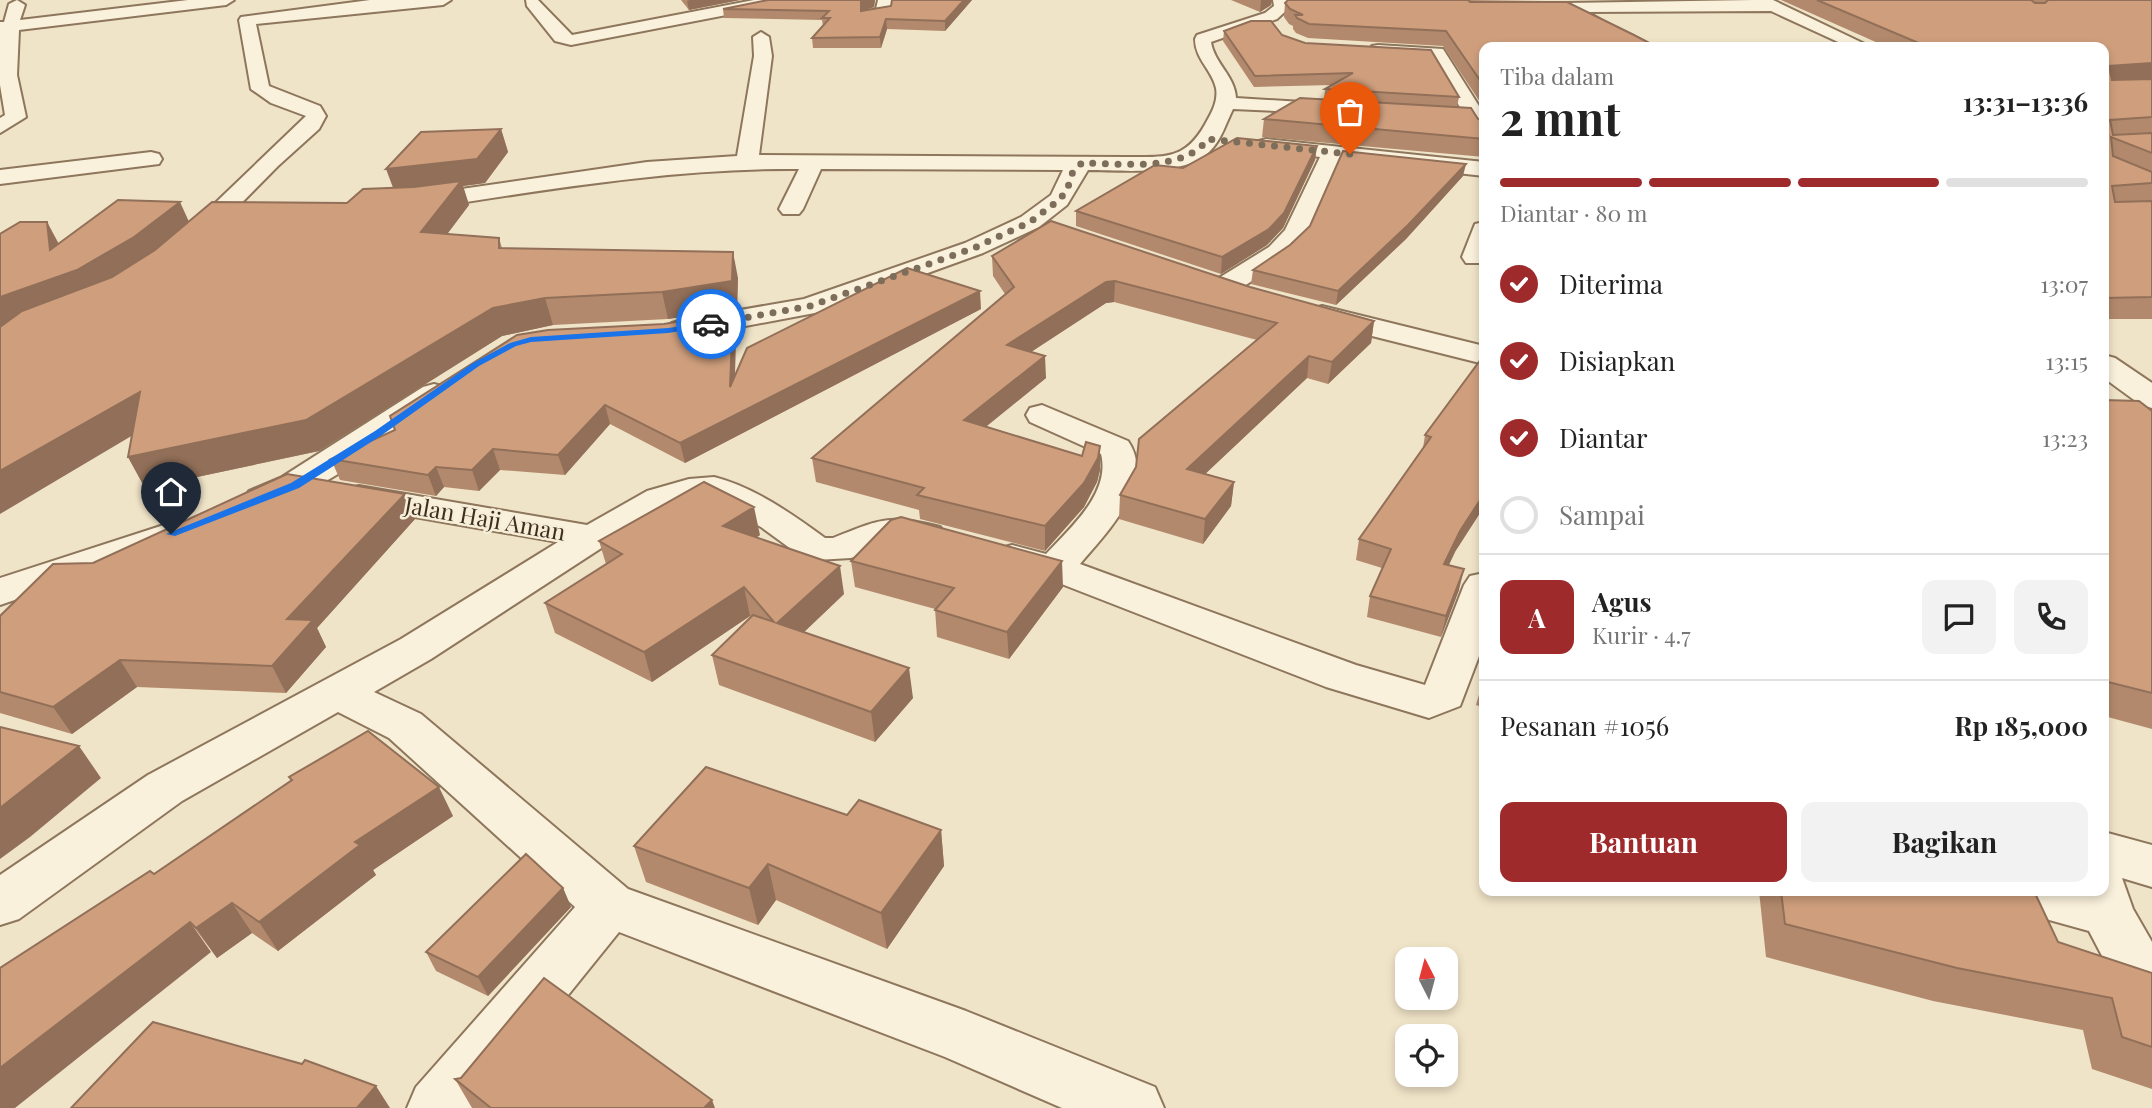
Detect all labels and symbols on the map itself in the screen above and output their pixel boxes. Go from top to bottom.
pin [1320,82,1380,154]
courier [676,289,746,359]
pin [141,462,201,534]
street label: Jalan Haji Aman [402,488,568,547]
north arrow [1395,947,1458,1010]

